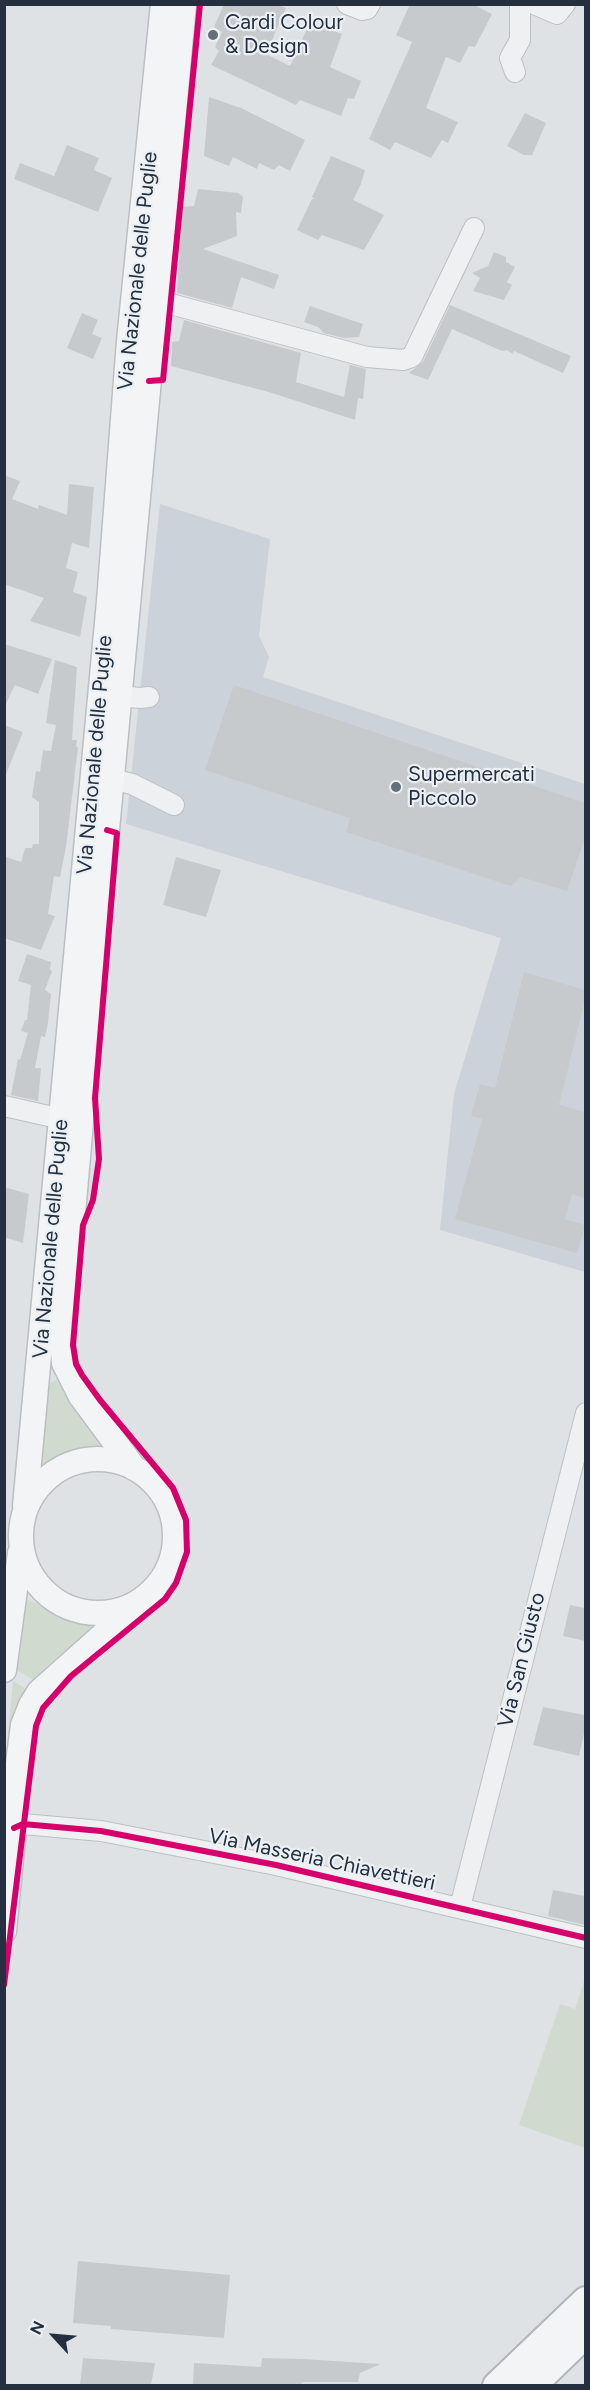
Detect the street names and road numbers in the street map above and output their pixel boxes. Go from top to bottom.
street label: Via Nazionale delle Puglie [113,150,163,392]
street label: Via Nazionale delle Puglie [72,634,118,876]
street label: Via Nazionale delle Puglie [28,1118,74,1360]
street label: Via San Giusto [493,1590,551,1730]
street label: Via Masseria Chiavettieri [206,1824,438,1896]

